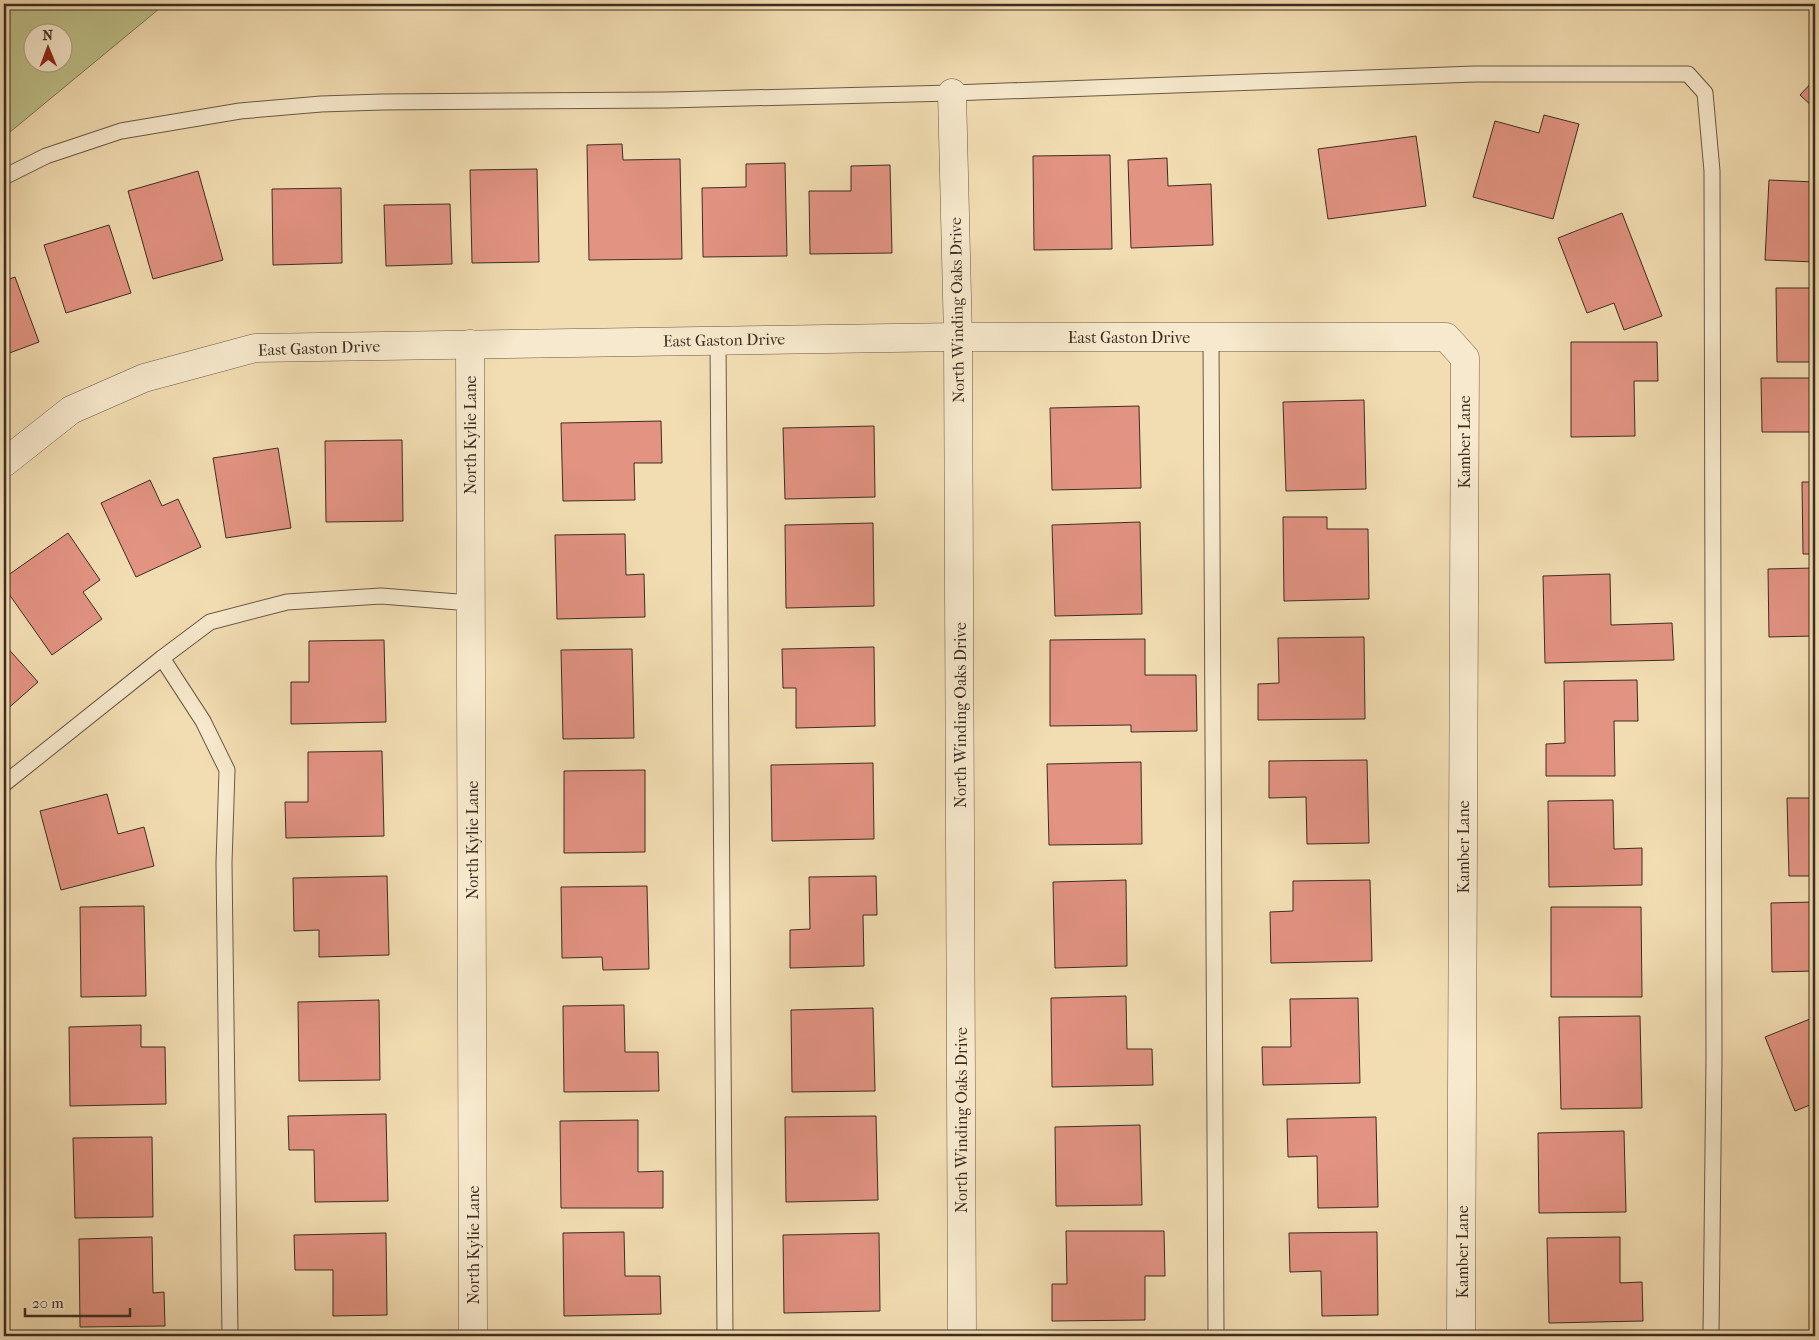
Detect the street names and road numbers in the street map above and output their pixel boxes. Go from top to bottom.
street label: North Winding Oaks Drive [946,217,968,403]
street label: East Gaston Drive [1068,328,1190,347]
street label: East Gaston Drive [663,329,785,351]
street label: East Gaston Drive [258,336,381,360]
street label: North Kylie Lane [461,375,480,495]
street label: Kamber Lane [1455,395,1474,489]
street label: North Winding Oaks Drive [951,622,970,808]
street label: North Kylie Lane [463,780,482,900]
street label: Kamber Lane [1454,800,1473,894]
street label: North Winding Oaks Drive [952,1027,971,1213]
street label: North Kylie Lane [464,1185,483,1305]
street label: Kamber Lane [1453,1205,1472,1299]

